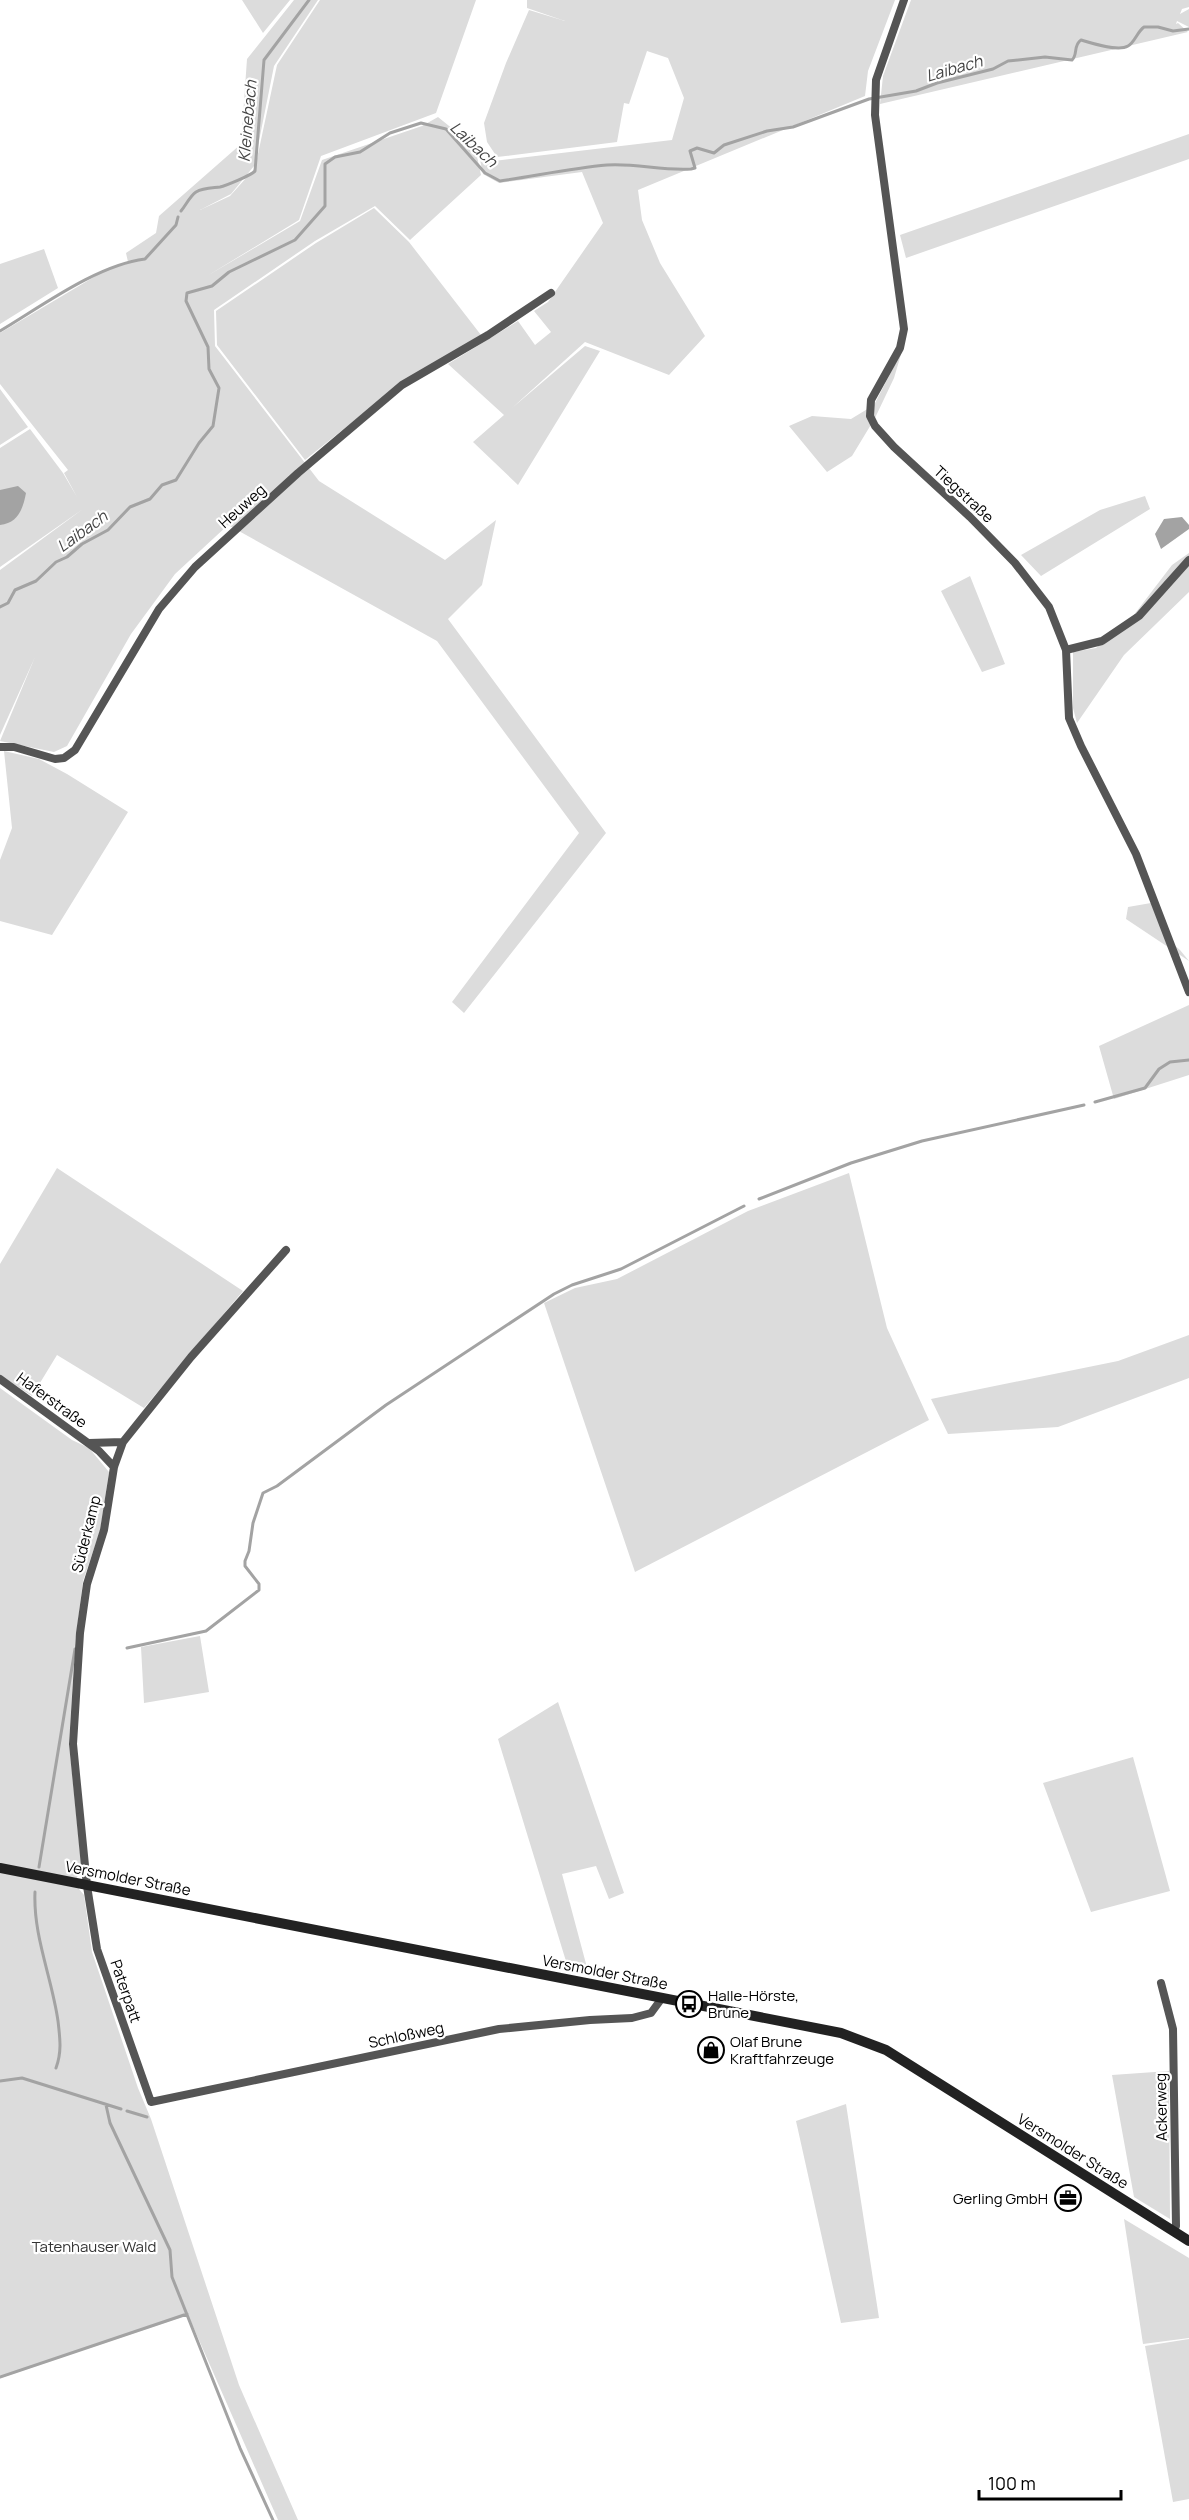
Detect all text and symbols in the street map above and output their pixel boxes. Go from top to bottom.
water label: Laibach [923,49,985,87]
water label: Kleinebach [232,79,262,163]
water label: Laibach [445,116,503,172]
street label: Tiegstraße [929,461,999,527]
street label: Heuweg [214,479,270,533]
water label: Laibach [52,505,112,557]
street label: Haferstraße [12,1367,92,1433]
street label: Süderkamp [66,1493,106,1575]
street label: Versmolder Straße [63,1856,193,1901]
street label: Versmolder Straße [540,1950,670,1995]
street label: Paterpatt [105,1957,147,2025]
place label: Halle-Hörste, Brune [708,1985,799,2023]
bus stop icon: Halle-Hörste, Brune [674,1989,704,2019]
street label: Schloßweg [366,2017,446,2053]
place label: Olaf Brune Kraftfahrzeuge [730,2031,834,2069]
shop icon: Olaf Brune Kraftfahrzeuge [696,2035,726,2065]
street label: Ackerweg [1150,2073,1172,2141]
street label: Versmolder Straße [1013,2108,1133,2194]
office icon: Gerling GmbH [1053,2183,1083,2213]
place label: Gerling GmbH [953,2188,1048,2209]
park label: Tatenhauser Wald [32,2236,156,2257]
scale bar [979,2463,1122,2501]
text: 100 m [988,2471,1036,2495]

